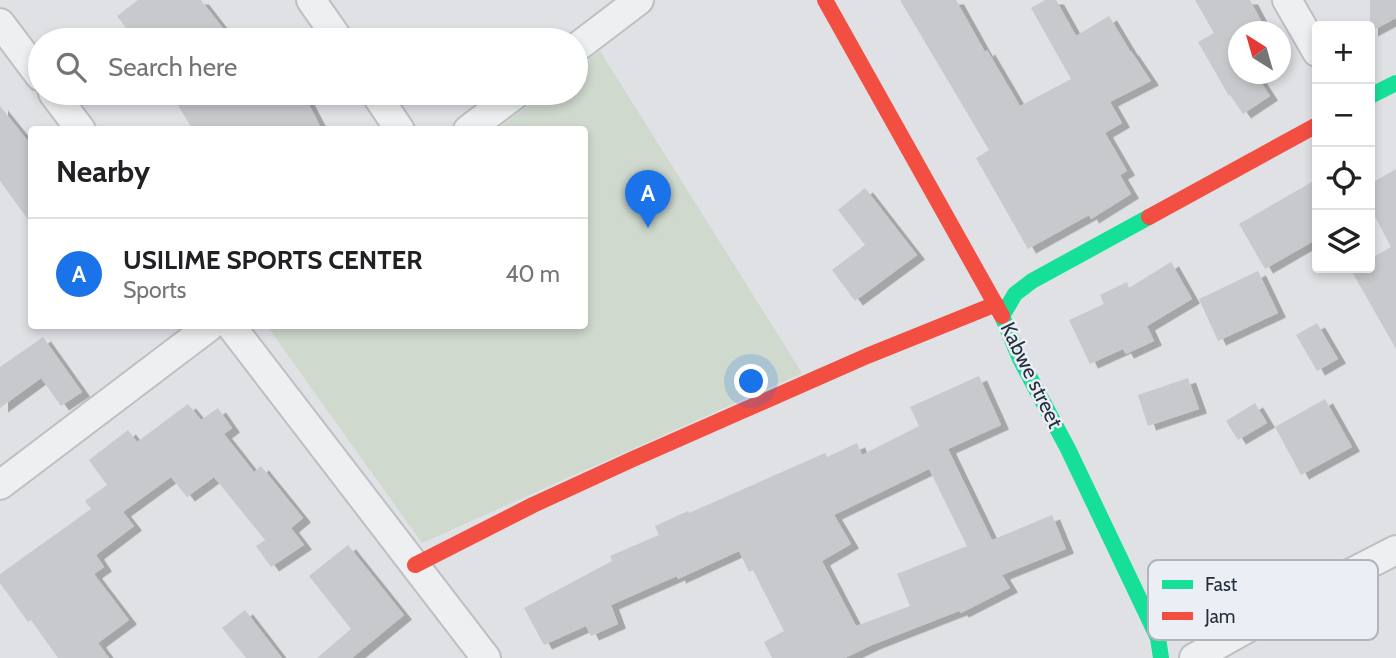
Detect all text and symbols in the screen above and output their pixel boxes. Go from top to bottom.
north arrow [1228,21,1291,84]
map controls [1312,21,1375,273]
button: + [1312,21,1375,84]
search box [28,28,588,105]
icon: search [52,48,90,86]
text: Search here [108,51,237,83]
button: − [1312,84,1375,147]
button: locate [1312,147,1375,210]
text: Nearby [56,153,150,190]
pin: A [625,170,671,228]
button: layers [1312,210,1375,273]
text: USILIME SPORTS CENTER [123,244,423,276]
text: A [72,260,86,288]
text: 40 m [505,260,560,288]
text: Sports [123,276,186,304]
street label: Kabwe street [996,318,1068,432]
your location [734,364,768,398]
legend [1148,560,1378,640]
text: Fast [1205,573,1238,596]
text: Jam [1204,605,1235,628]

